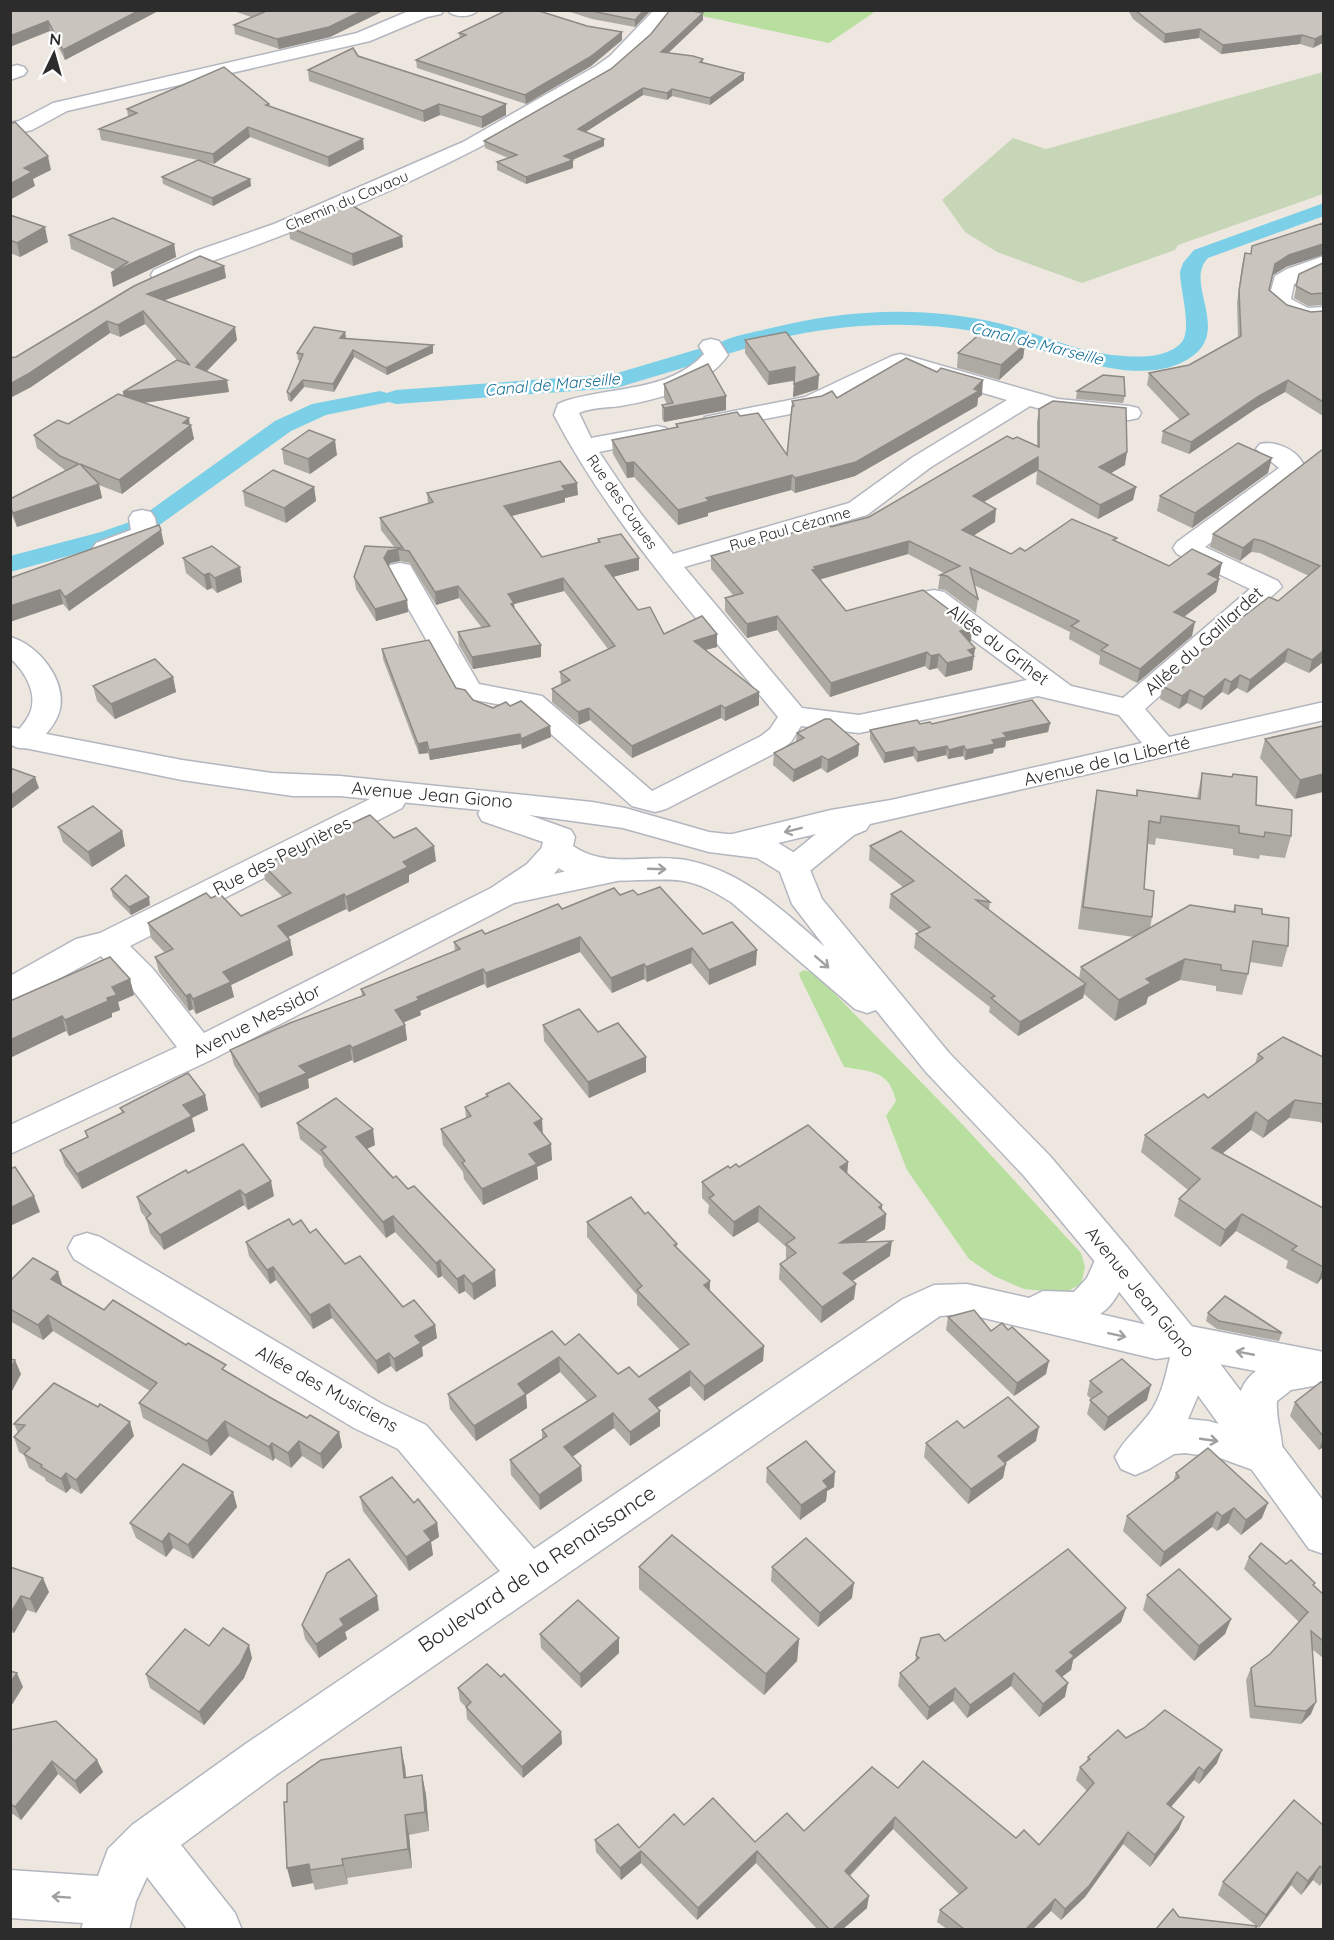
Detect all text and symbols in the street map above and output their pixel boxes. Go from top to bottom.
north arrow [24,24,84,84]
text: N [49,29,62,50]
street label: Chemin du Cavaou [282,166,411,235]
water label: Canal de Marseille [969,317,1106,369]
water label: Canal de Marseille [484,368,621,400]
street label: Rue des Cuques [583,451,662,553]
street label: Rue Paul Cézanne [727,502,853,555]
street label: Allée du Gaillardet [1140,581,1268,700]
street label: Allée du Grihet [943,599,1054,690]
street label: Avenue de la Liberté [1021,730,1192,791]
street label: Avenue Jean Giono [350,776,514,813]
street label: Rue des Peynières [209,811,355,900]
one-way arrow [783,825,802,837]
one-way arrow [647,863,667,875]
one-way arrow [814,955,829,969]
street label: Avenue Messidor [189,978,325,1063]
street label: Avenue Jean Giono [1081,1222,1200,1362]
one-way arrow [1107,1329,1126,1341]
street label: Allée des Musiciens [252,1340,402,1437]
one-way arrow [1236,1347,1256,1358]
one-way arrow [1199,1434,1219,1445]
street label: Boulevard de la Renaissance [413,1479,660,1657]
one-way arrow [52,1892,72,1903]

